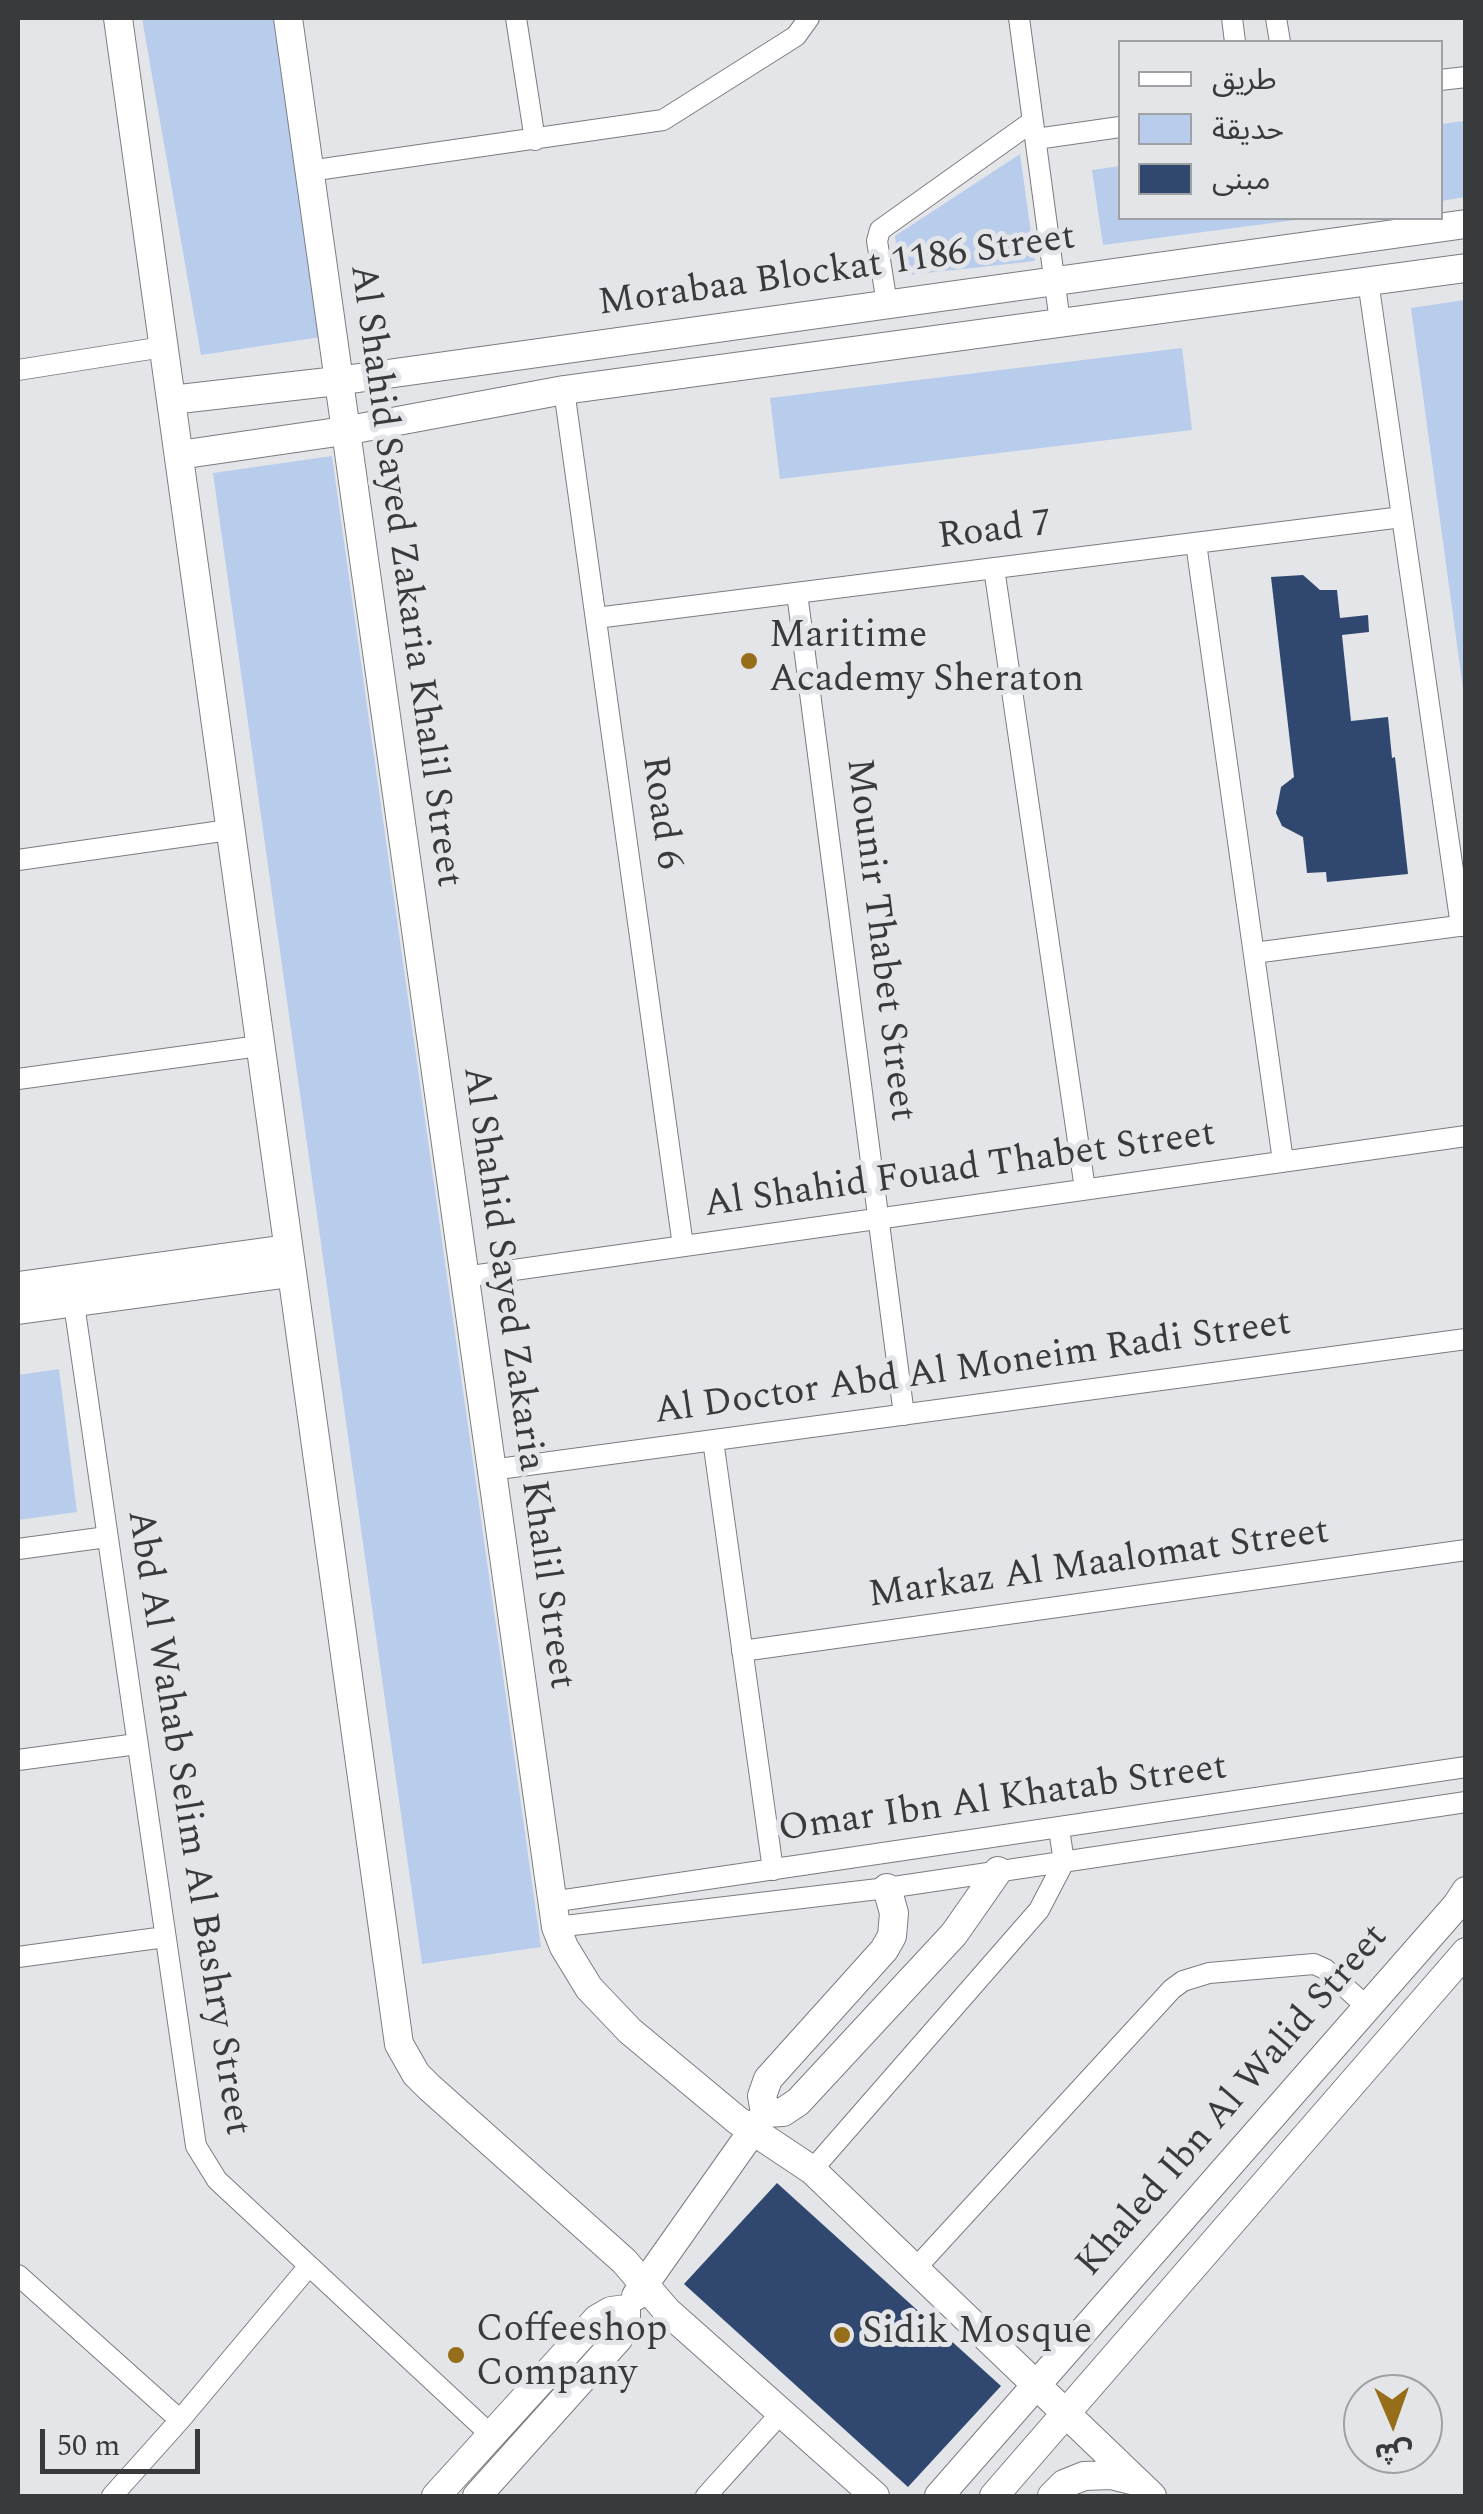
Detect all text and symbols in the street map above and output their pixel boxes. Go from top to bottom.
legend [1118,40,1443,220]
text: طريق [1212,57,1277,103]
text: حديقة [1212,107,1284,153]
text: مبنى [1212,157,1270,203]
street label: Morabaa Blockat 1186 Street [596,217,1078,329]
street label: Al Shahid Sayed Zakaria Khalil Street [337,262,469,890]
street label: Road 7 [936,503,1054,563]
place label: Maritime Academy Sheraton [769,616,1084,706]
marker: Maritime Academy Sheraton [738,650,760,672]
street label: Road 6 [628,753,690,873]
street label: Mounir Thabet Street [833,756,923,1124]
street label: Al Shahid Sayed Zakaria Khalil Street [450,1064,582,1692]
street label: Al Shahid Fouad Thabet Street [702,1114,1218,1230]
street label: Al Doctor Abd Al Moneim Radi Street [652,1303,1294,1437]
street label: Abd Al Wahab Selim Al Bashry Street [114,1507,258,2139]
street label: Markaz Al Maalomat Street [866,1511,1332,1621]
street label: Omar Ibn Al Khatab Street [776,1747,1230,1855]
street label: Khaled Ibn Al Walid Street [1068,1916,1400,2288]
place label: Coffeeshop Company [476,2310,667,2400]
place label: Sidik Mosque [862,2312,1092,2358]
marker: Sidik Mosque [831,2324,853,2346]
marker: Coffeeshop Company [445,2344,467,2366]
north arrow [1343,2374,1443,2474]
scale bar [45,2409,205,2471]
text: 50 m [57,2423,120,2469]
text: ش [1374,2430,1414,2475]

